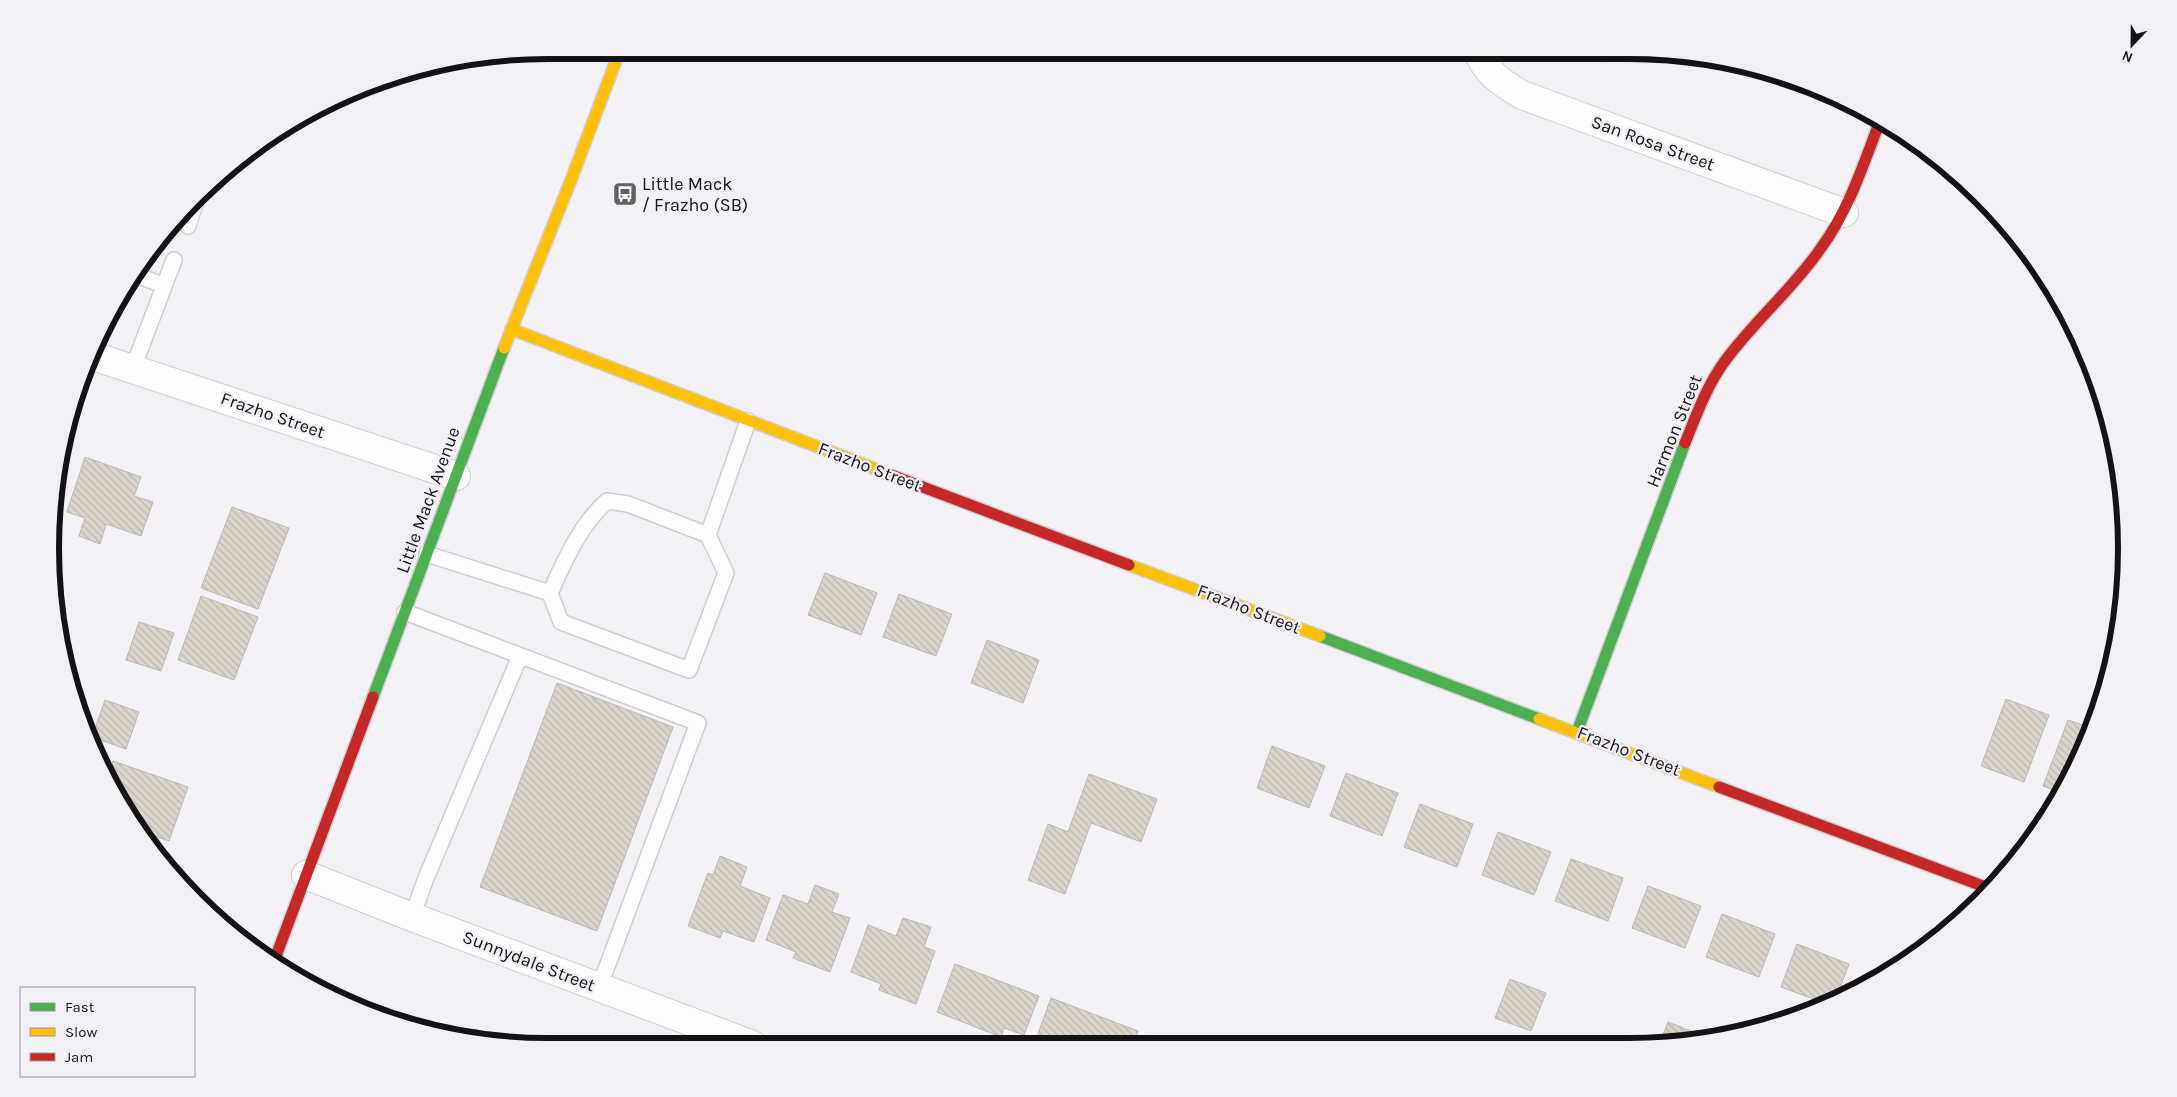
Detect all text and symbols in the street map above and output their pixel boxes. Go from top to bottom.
north arrow [2107,20,2157,70]
text: N [2119,47,2135,66]
street label: San Rosa Street [1588,110,1718,176]
place label: Little Mack / Frazho (SB) [642,173,748,216]
bus stop icon: Little Mack / Frazho (SB) [612,181,638,207]
street label: Harmon Street [1641,371,1707,491]
street label: Frazho Street [218,387,328,443]
street label: Little Mack Avenue [391,424,465,576]
street label: Frazho Street [815,437,925,497]
street label: Frazho Street [1194,579,1304,639]
street label: Frazho Street [1574,721,1684,781]
street label: Sunnydale Street [460,926,599,997]
legend [20,987,195,1077]
text: Fast [65,998,95,1016]
text: Slow [65,1023,97,1041]
text: Jam [65,1048,93,1066]

